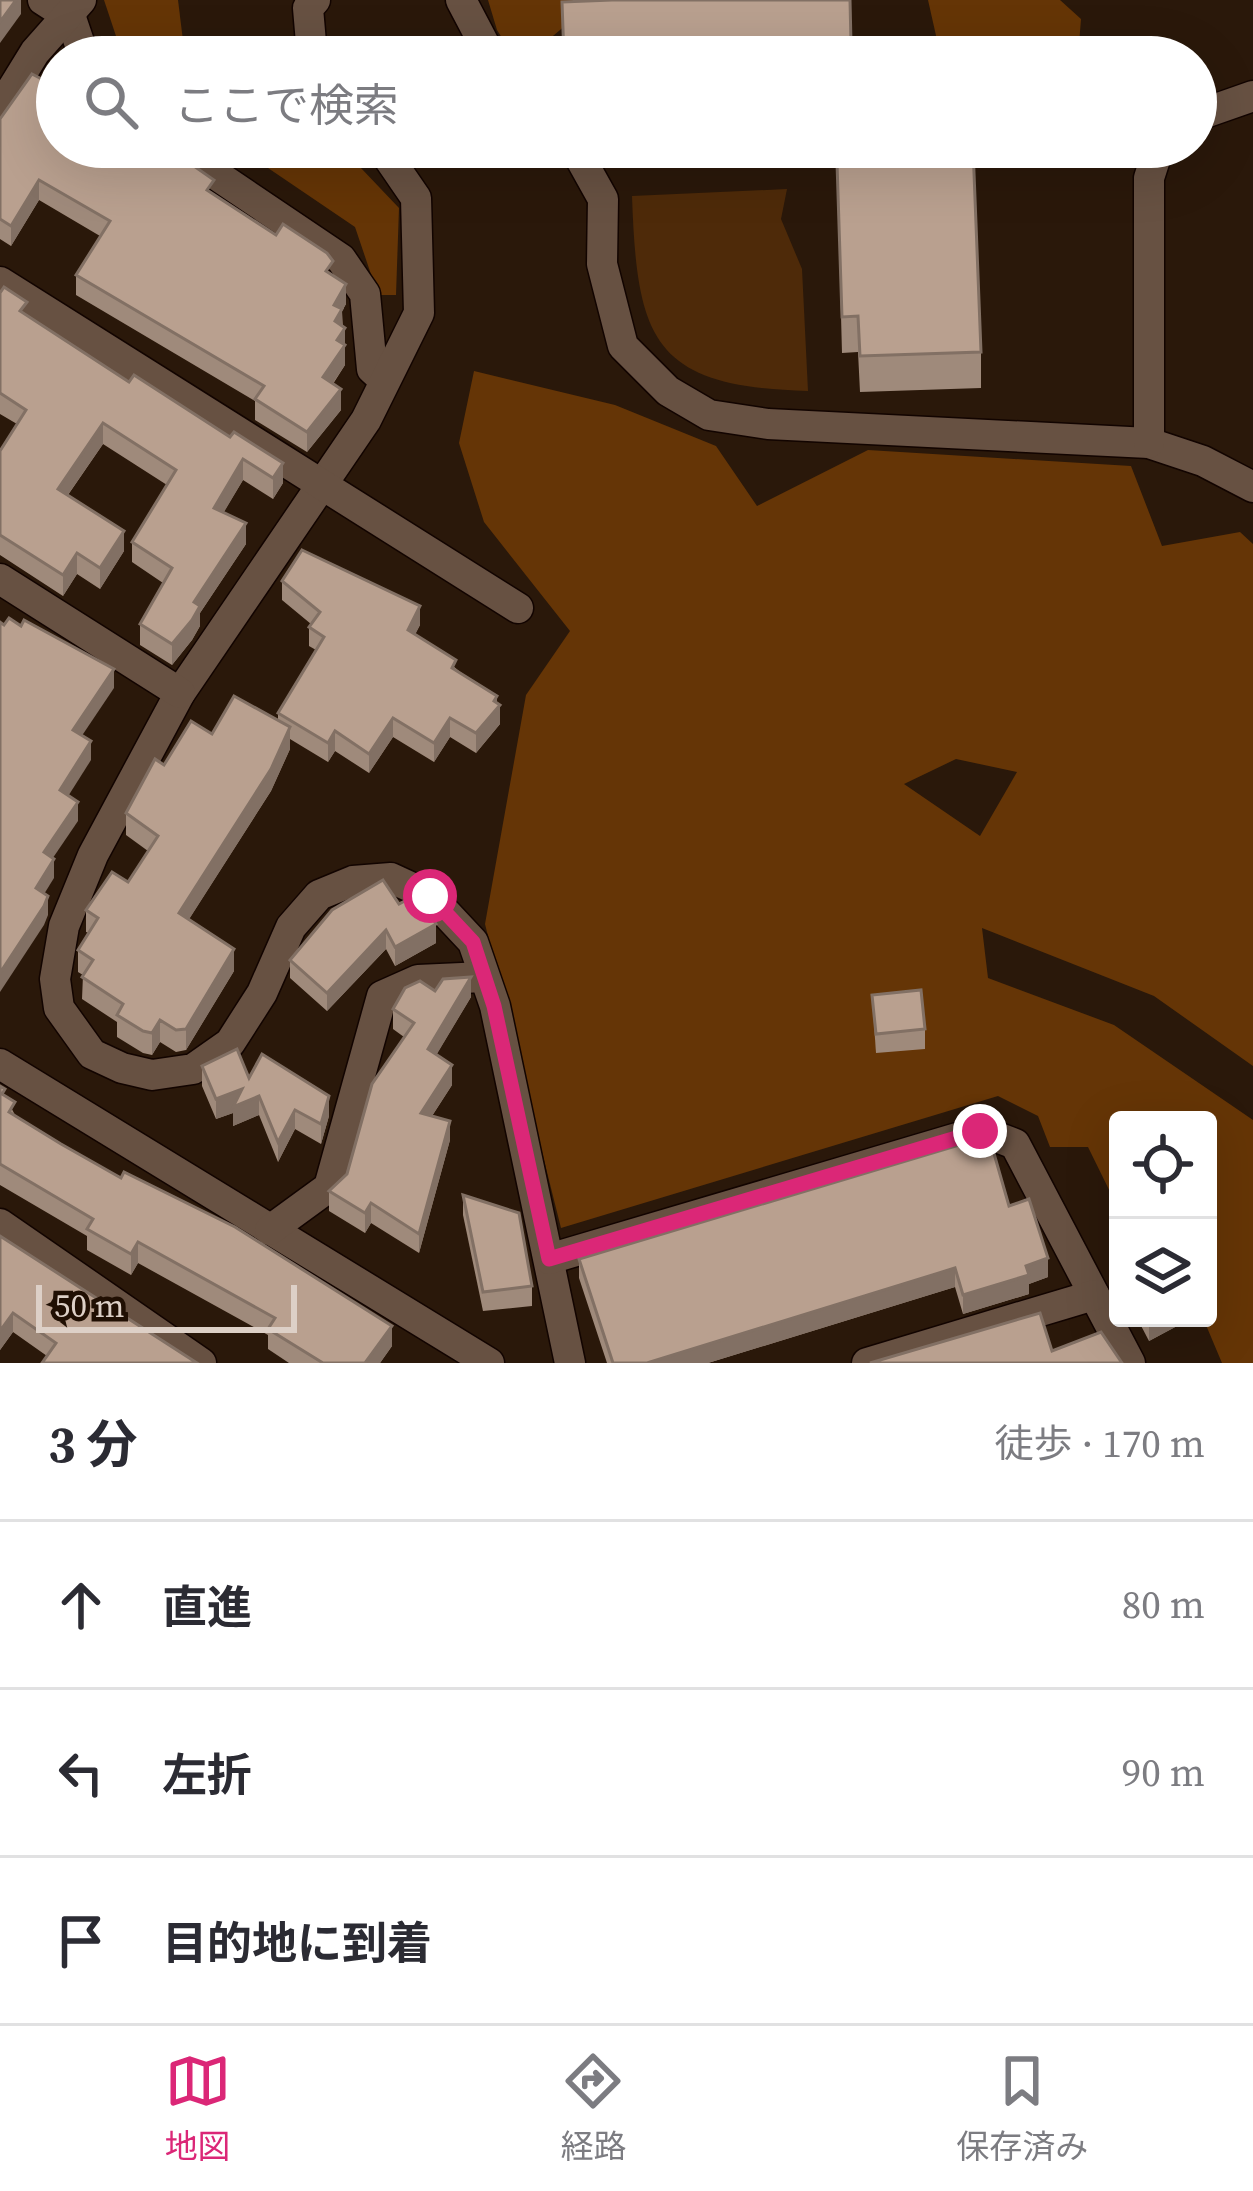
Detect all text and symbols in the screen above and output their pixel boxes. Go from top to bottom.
search box [36,36,1217,168]
icon: search [78,69,144,135]
text: ここで検索 [174,74,399,136]
route start [403,869,457,923]
route end [953,1104,1007,1158]
map controls [1109,1111,1217,1327]
button: locate [1109,1111,1217,1219]
button: layers [1109,1219,1217,1327]
scale bar [36,1279,297,1332]
text: 50 m [54,1283,124,1328]
text: 3 分 [48,1409,138,1479]
text: 徒歩 · 170 m [994,1417,1205,1470]
icon: ahead [48,1572,114,1638]
text: 直進 [162,1576,252,1638]
text: 80 m [1122,1578,1205,1631]
icon: left [48,1740,114,1806]
text: 左折 [162,1744,252,1806]
text: 90 m [1122,1746,1205,1799]
icon: arrive [48,1908,114,1974]
text: 目的地に到着 [162,1912,432,1974]
tab: 地図 [165,2048,231,2169]
tab: 経路 [560,2048,626,2169]
tab: 保存済み [956,2048,1088,2169]

